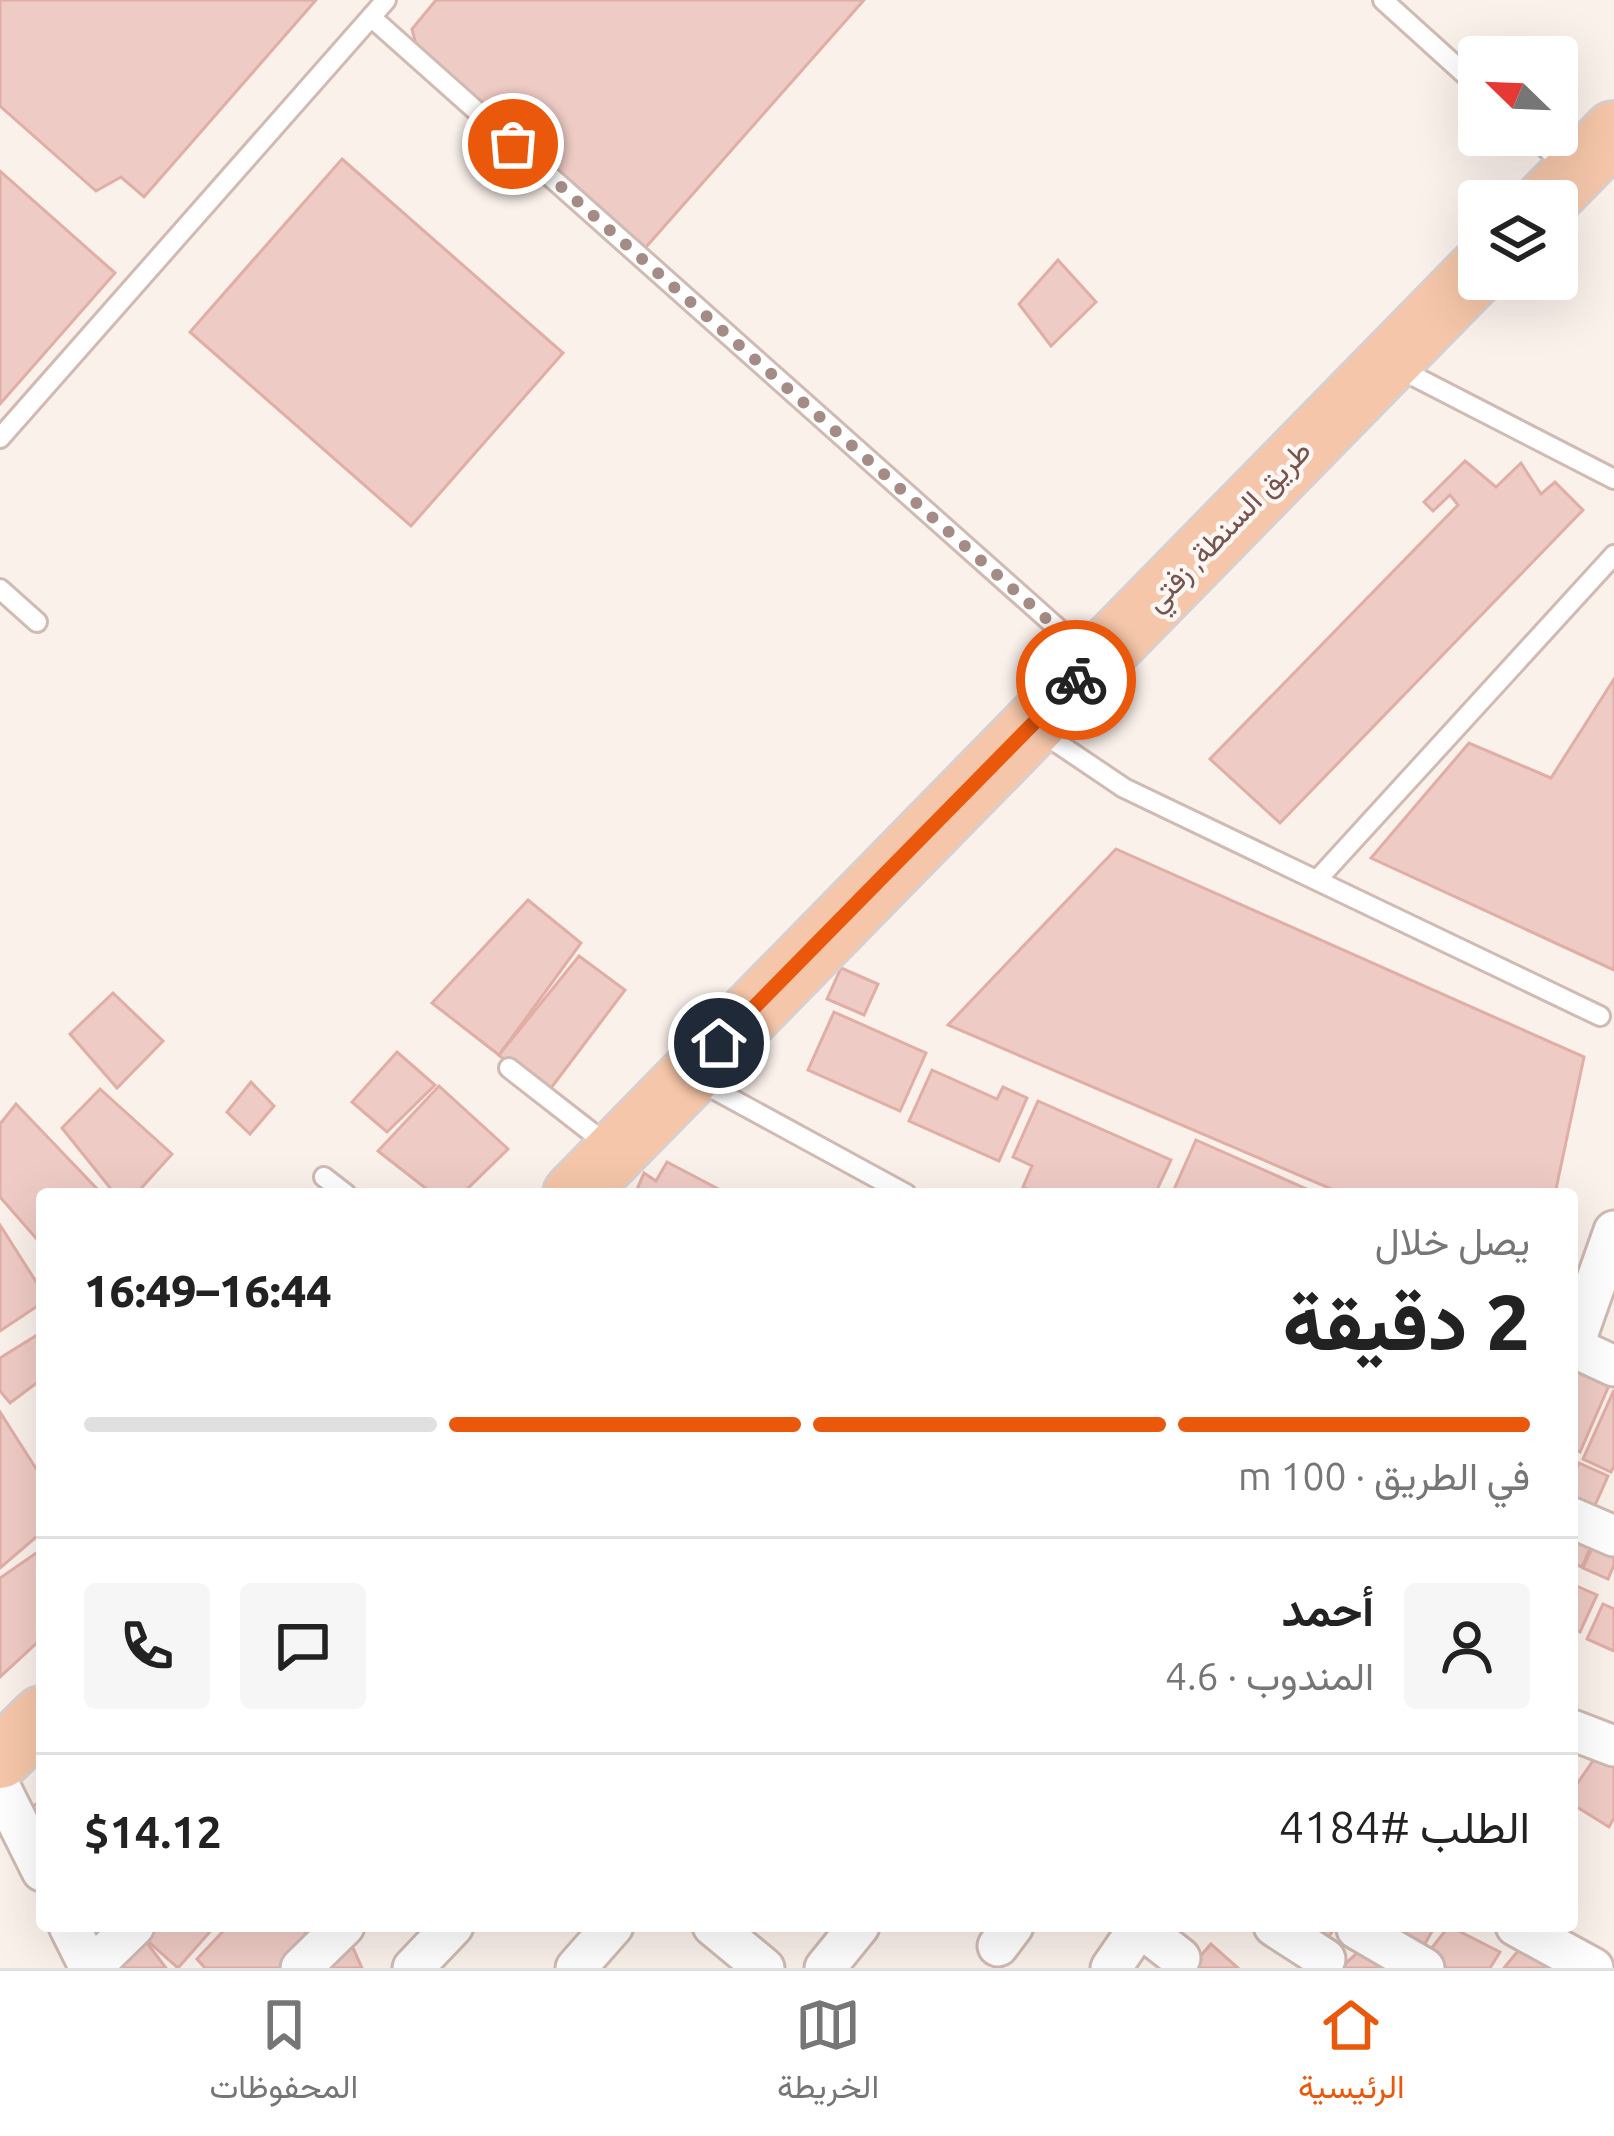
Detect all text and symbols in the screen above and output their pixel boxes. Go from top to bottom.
north arrow [1458,36,1578,156]
map controls [1458,36,1578,300]
pin [462,93,564,195]
icon: bag [480,111,546,177]
button: layers [1458,180,1578,300]
street label: طريق السنطة, زفتي [1137,433,1323,623]
courier [1016,620,1136,740]
icon: bike [1043,647,1109,713]
pin [668,992,770,1094]
icon: home [686,1010,752,1076]
text: يصل خلال [1375,1219,1530,1262]
text: 16:44–16:49 [84,1265,332,1316]
text: 2 دقيقة [1283,1277,1530,1365]
text: في الطريق · 100 m [1238,1454,1530,1497]
button: phone [84,1583,210,1709]
button: chat [240,1583,366,1709]
button: person [1404,1583,1530,1709]
text: أحمد [1282,1584,1374,1635]
text: المندوب · 4.6 [1165,1654,1374,1697]
text: الطلب #4184 [1279,1801,1530,1852]
text: $14.12 [84,1806,222,1857]
tab: المحفوظات [209,1992,358,2116]
tab: الخريطة [777,1992,879,2116]
tab: الرئيسية [1298,1992,1405,2116]

